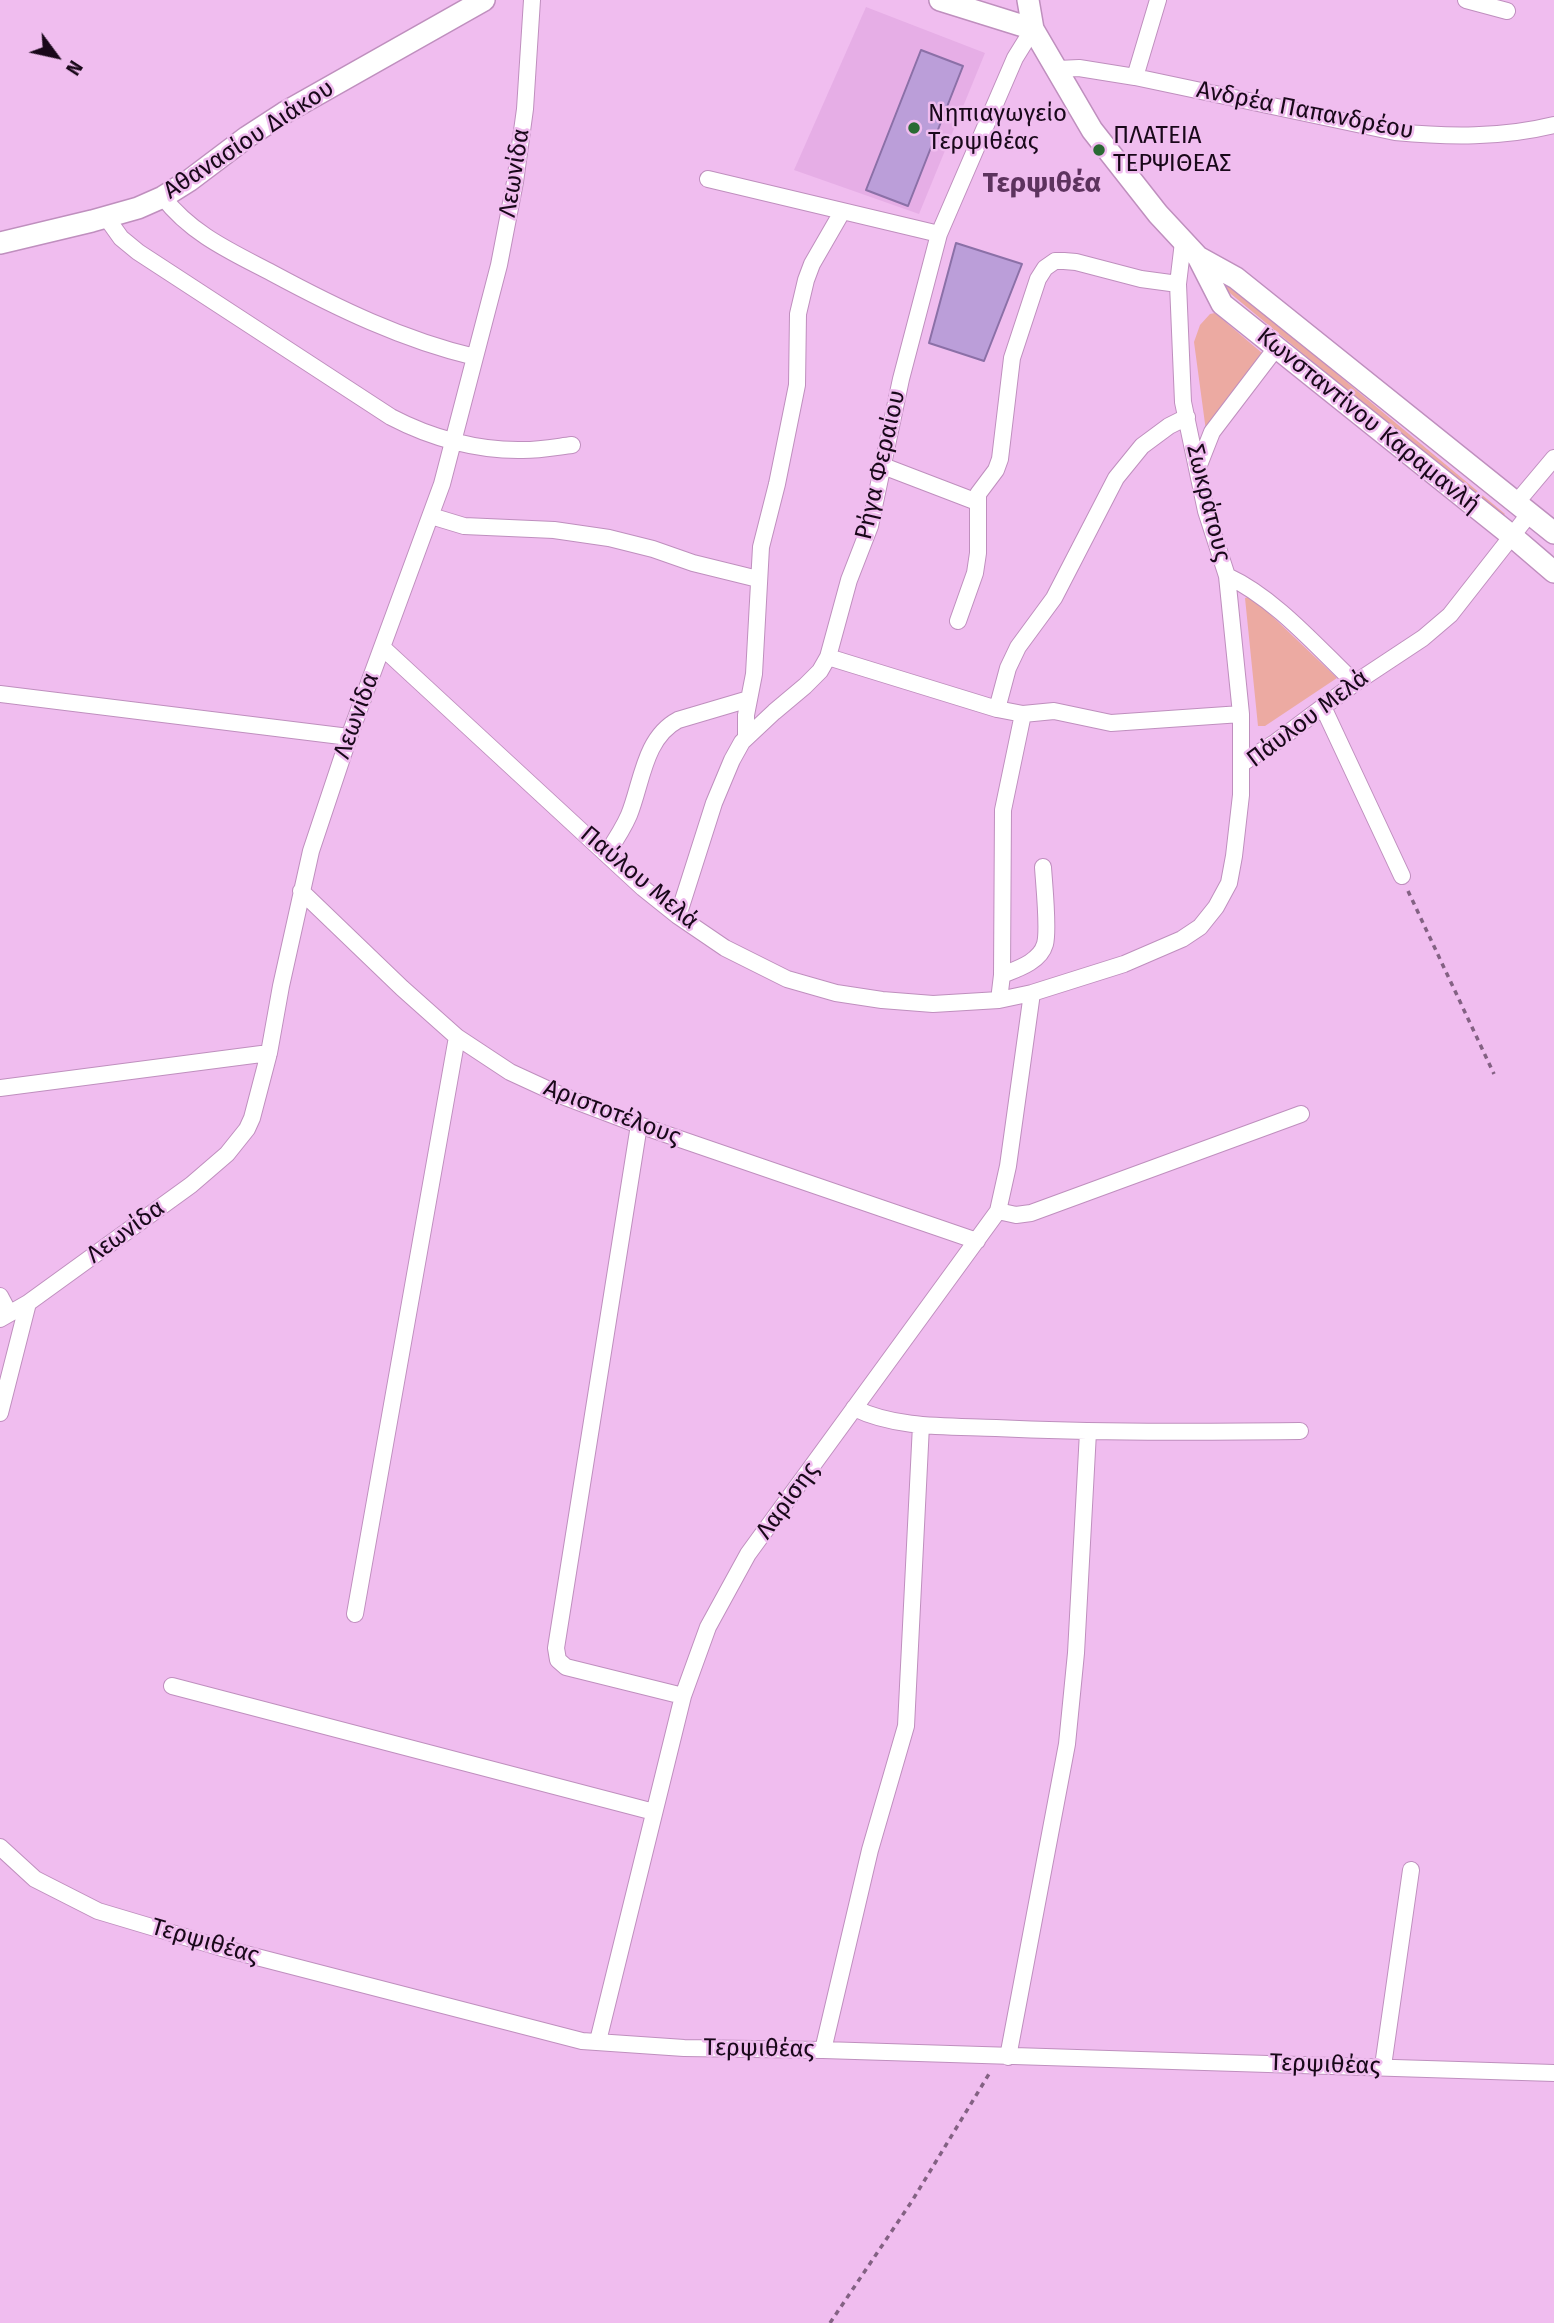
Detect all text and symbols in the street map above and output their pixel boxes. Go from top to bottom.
north arrow [21,21,91,91]
text: N [61,56,87,79]
street label: Αθανασίου Διάκου [158,74,340,206]
street label: Ανδρέα Παπανδρέου [1194,76,1416,146]
place label: Νηπιαγωγείο Τερψιθέας [928,100,1067,156]
marker: Νηπιαγωγείο Τερψιθέας [906,120,922,136]
place label: ΠΛΑΤΕΙΑ ΤΕΡΨΙΘΕΑΣ [1113,122,1231,178]
street label: Λεωνίδα [494,127,536,219]
marker: ΠΛΑΤΕΙΑ ΤΕΡΨΙΘΕΑΣ [1091,142,1107,158]
district label: Τερψιθέα [983,167,1101,201]
street label: Κωνσταντίνου Καραμανλή [1251,322,1485,520]
street label: Ρήγα Φεραίου [850,387,912,543]
street label: Σωκράτους [1180,441,1236,565]
street label: Πάυλου Μελά [1241,664,1375,774]
street label: Λεωνίδα [328,669,386,763]
street label: Παύλου Μελά [574,820,704,936]
street label: Αριστοτέλους [539,1074,685,1152]
street label: Λεωνίδα [81,1194,171,1270]
street label: Λαρίσης [750,1457,826,1545]
street label: Τερψιθέας [148,1913,262,1971]
street label: Τερψιθέας [703,2034,815,2064]
street label: Τερψιθέας [1269,2049,1381,2081]

